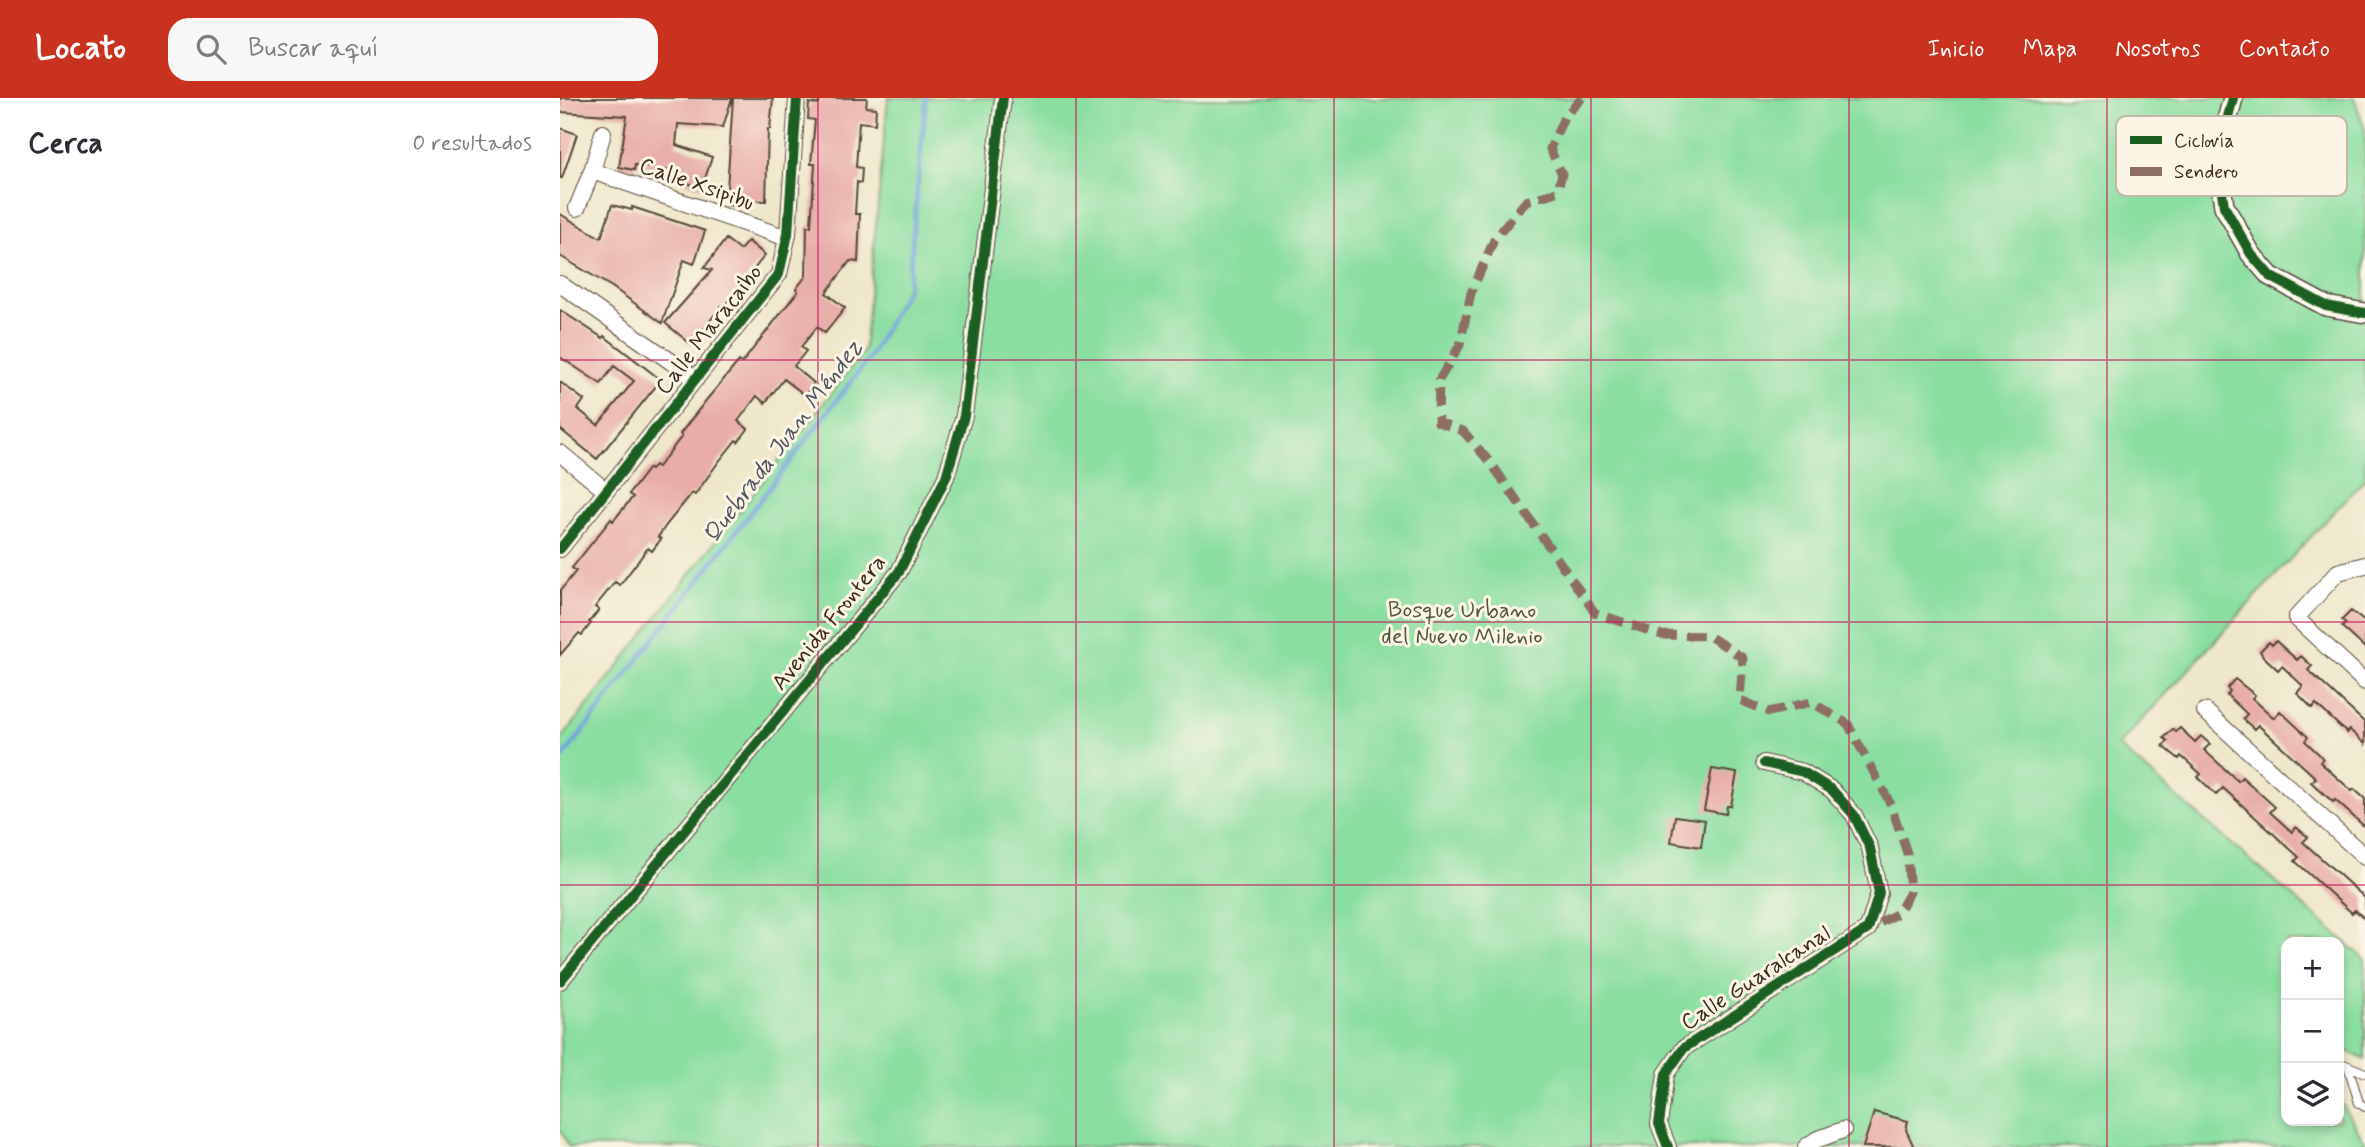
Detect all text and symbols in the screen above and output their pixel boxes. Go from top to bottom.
search box [168,18,658,81]
text: Locato [35,27,126,71]
icon: search [192,30,230,68]
text: Buscar aquí [248,32,379,66]
text: Inicio [1927,34,1985,65]
text: Mapa [2023,34,2077,65]
text: Nosotros [2115,34,2201,65]
text: Contacto [2239,34,2330,65]
legend [2116,116,2347,196]
text: Cerca [28,124,103,163]
text: 0 resultados [412,129,532,159]
text: Ciclovía [2174,129,2234,154]
street label: Calle Xsipibu [635,151,758,219]
text: Sendero [2174,160,2238,185]
street label: Calle Maracaibo [649,259,770,402]
water label: Quebrada Juan Méndez [696,334,870,550]
street label: Avenida Frontera [765,549,894,698]
park label: Bosque Urbano del Nuevo Milenio [1381,596,1543,652]
street label: Calle Guaralcanal [1676,919,1837,1038]
map controls [2281,937,2344,1126]
button: + [2281,937,2344,1000]
button: − [2281,1000,2344,1063]
button: layers [2281,1063,2344,1126]

